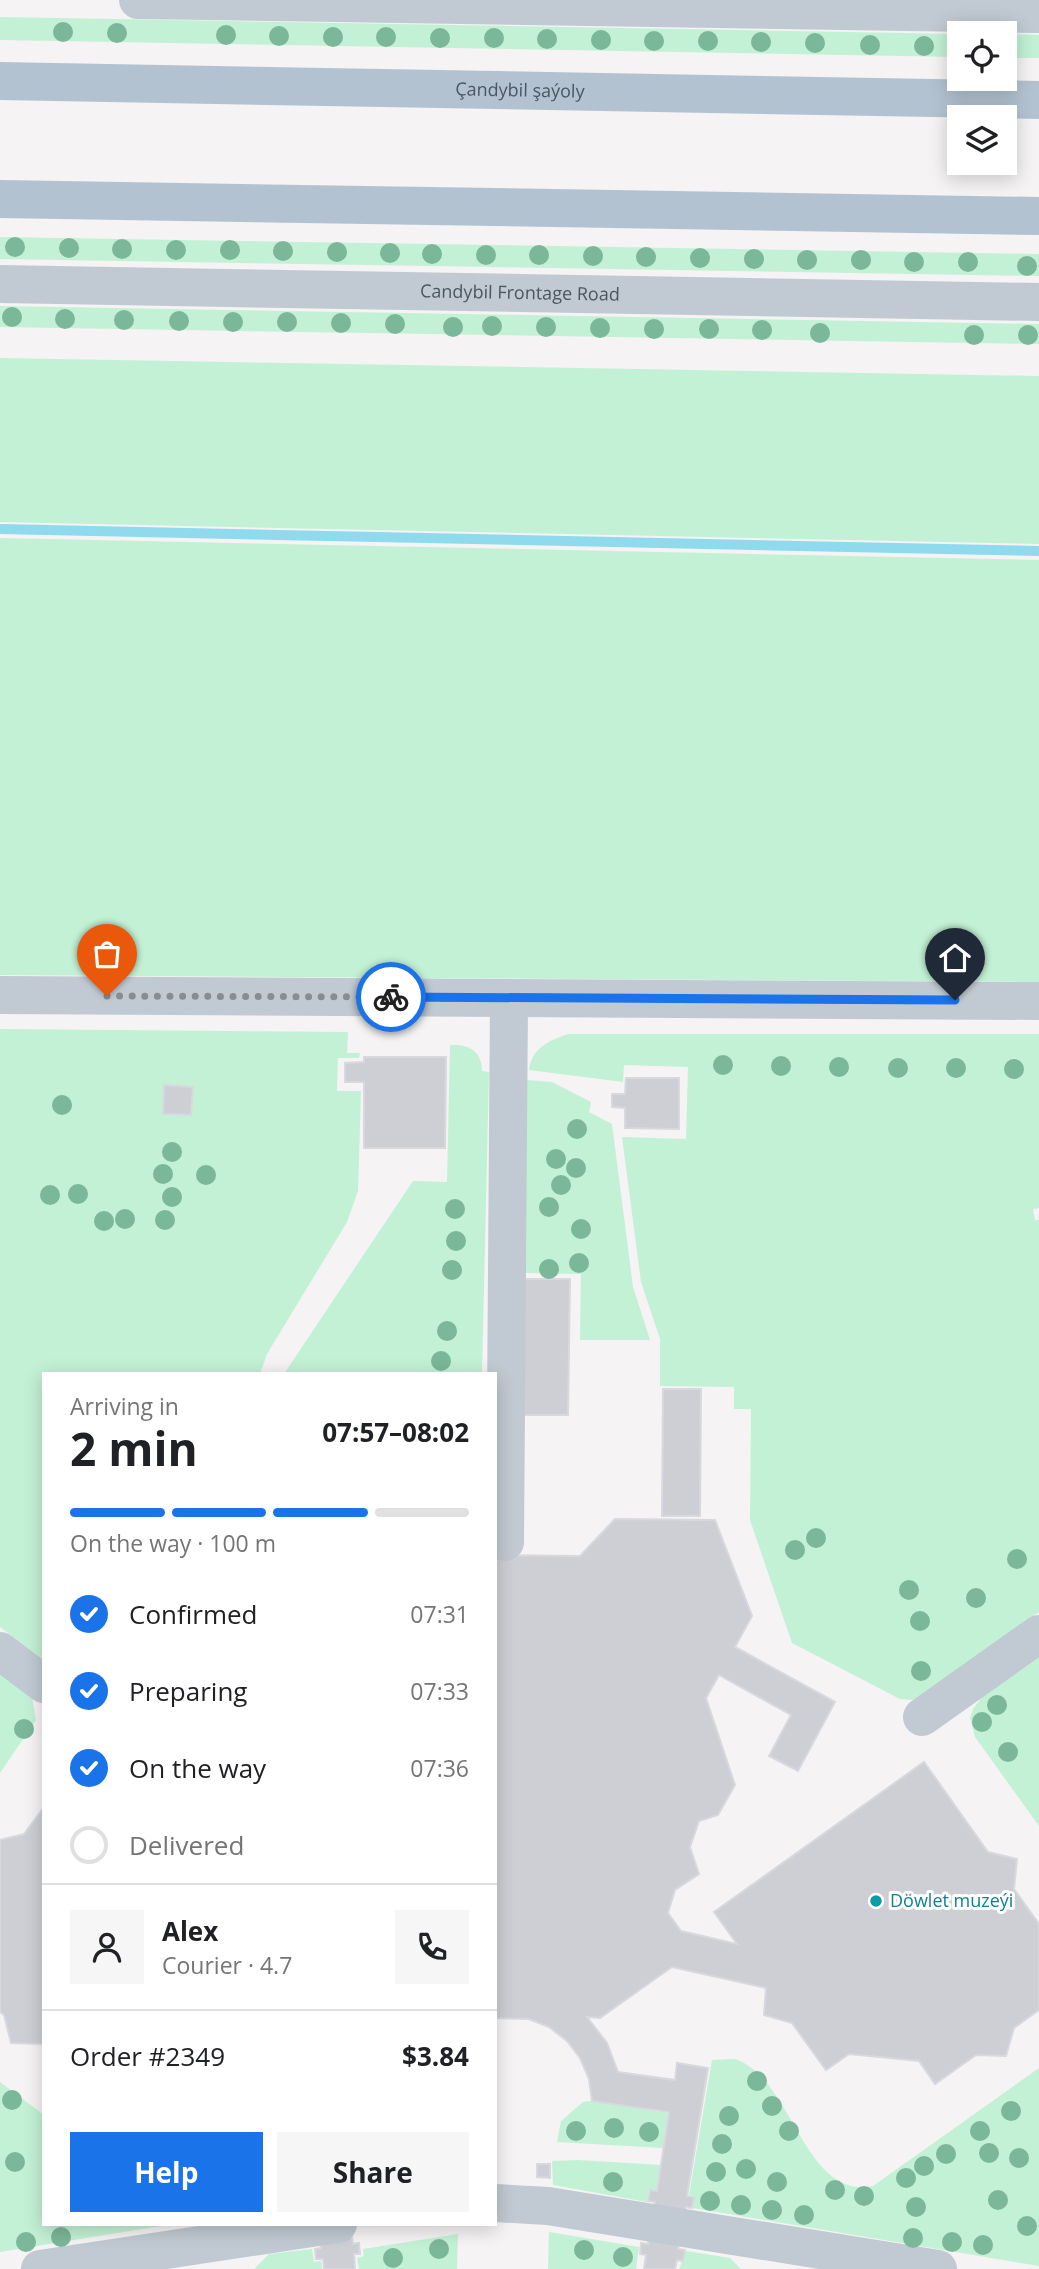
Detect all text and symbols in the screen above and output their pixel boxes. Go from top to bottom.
map controls [947,21,1017,175]
button: locate [947,21,1017,91]
street label: Çandybil şaýoly [455,76,586,103]
button: layers [947,105,1017,175]
street label: Candybil Frontage Road [420,278,620,306]
pin [77,924,137,996]
pin [925,928,985,1000]
icon: bag [88,935,126,973]
icon: home [936,939,974,977]
courier [356,962,426,1032]
icon: bike [372,978,410,1016]
text: Arriving in [70,1390,179,1422]
text: 07:57–08:02 [322,1414,469,1450]
text: 2 min [70,1417,198,1479]
text: On the way · 100 m [70,1527,276,1559]
icon: check [70,1595,108,1633]
text: Confirmed [129,1596,257,1632]
text: 07:31 [410,1598,469,1630]
icon: check [70,1672,108,1710]
text: Preparing [129,1673,247,1709]
text: 07:33 [410,1675,469,1707]
icon: check [70,1749,108,1787]
text: On the way [129,1750,266,1786]
text: 07:36 [410,1752,469,1784]
text: Delivered [129,1827,244,1863]
place label: Döwlet muzeýi [890,1888,1013,1912]
marker: Döwlet muzeýi [868,1893,884,1909]
button: person [70,1910,144,1984]
button: phone [395,1910,469,1984]
text: Alex [162,1913,218,1949]
text: Courier · 4.7 [162,1949,292,1981]
text: Order #2349 [70,2038,225,2074]
text: $3.84 [402,2038,469,2074]
button: Help [70,2132,263,2212]
button: Share [277,2132,469,2212]

